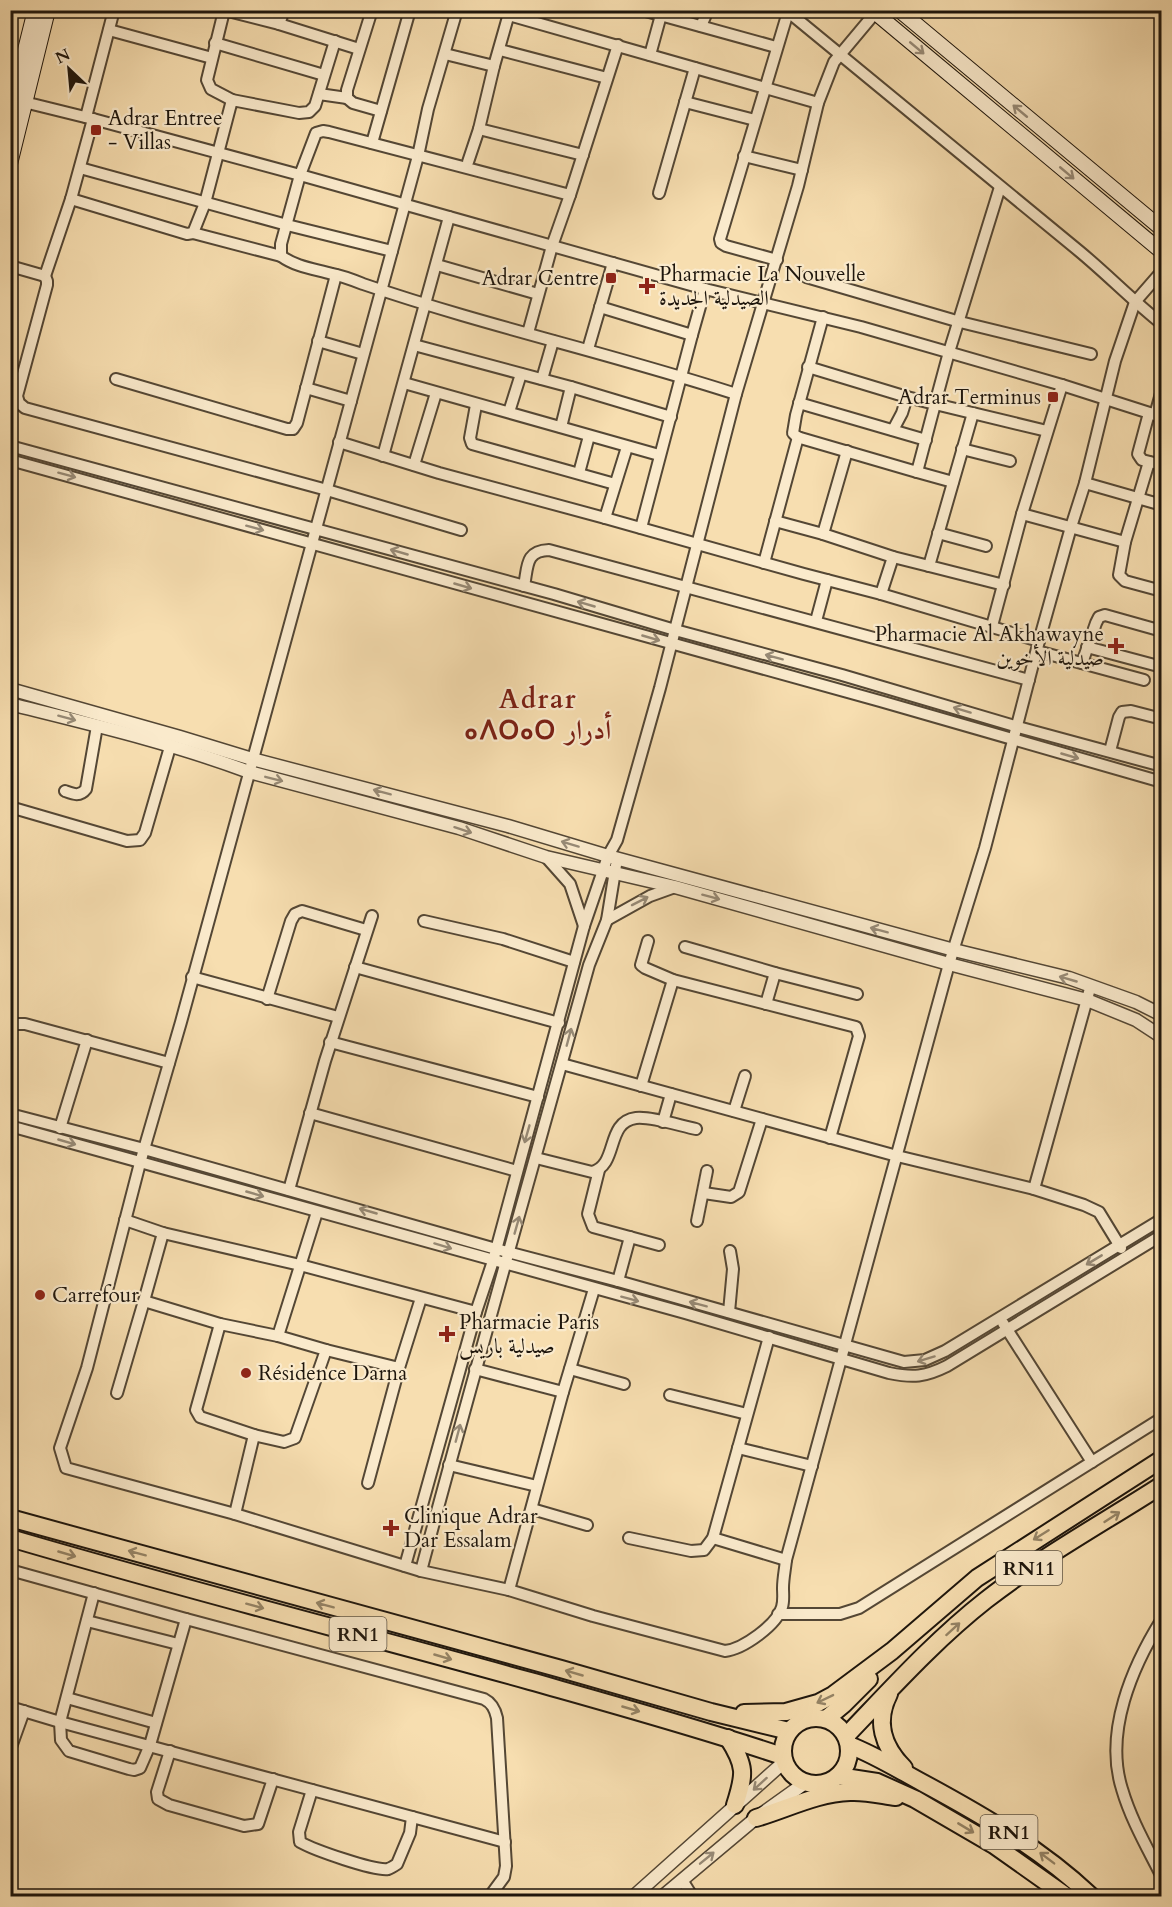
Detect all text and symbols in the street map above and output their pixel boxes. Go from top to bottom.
north arrow [39,39,99,99]
one-way arrow [909,41,924,55]
text: N [52,43,74,69]
place label: Adrar Entree - Villas [108,104,222,157]
one-way arrow [1012,104,1028,117]
marker: Adrar Entree - Villas [89,123,103,137]
one-way arrow [1059,166,1074,180]
place label: Pharmacie La Nouvelle الصيدلية الجديدة [659,260,866,313]
place label: Adrar Centre [481,264,599,293]
marker: Adrar Centre [604,271,618,285]
marker: Pharmacie La Nouvelle الصيدلية الجديدة [640,279,654,293]
place label: Adrar Terminus [898,383,1041,412]
marker: Adrar Terminus [1046,390,1060,404]
one-way arrow [57,470,76,481]
one-way arrow [245,523,264,534]
one-way arrow [389,546,408,557]
one-way arrow [453,580,472,592]
one-way arrow [577,598,596,609]
place label: Pharmacie Al Akhawayne صيدلية الأخوين [875,620,1104,673]
one-way arrow [641,633,660,644]
marker: Pharmacie Al Akhawayne صيدلية الأخوين [1109,639,1123,653]
one-way arrow [765,650,784,662]
district label: Adrar ⴰⴷⵔⴰⵔ أدرار [465,681,612,749]
one-way arrow [952,704,971,715]
one-way arrow [57,713,76,725]
one-way arrow [1060,751,1079,763]
one-way arrow [265,773,284,785]
one-way arrow [373,786,392,798]
one-way arrow [453,825,472,836]
one-way arrow [561,838,580,849]
one-way arrow [702,892,721,903]
one-way arrow [631,895,648,907]
one-way arrow [870,924,889,935]
one-way arrow [1059,972,1078,984]
one-way arrow [564,1028,575,1047]
one-way arrow [521,1124,532,1143]
one-way arrow [57,1137,76,1148]
one-way arrow [245,1189,264,1200]
one-way arrow [359,1205,378,1217]
one-way arrow [511,1216,523,1235]
one-way arrow [433,1241,452,1252]
one-way arrow [1086,1255,1103,1267]
place label: Carrefour [52,1281,139,1310]
marker: Carrefour [33,1288,47,1302]
one-way arrow [620,1293,639,1305]
one-way arrow [689,1297,708,1309]
place label: Pharmacie Paris صيدلية باريس [459,1308,599,1361]
marker: Pharmacie Paris صيدلية باريس [440,1327,454,1341]
one-way arrow [917,1354,936,1365]
place label: Résidence Darna [258,1359,407,1388]
marker: Résidence Darna [239,1366,253,1380]
one-way arrow [452,1424,464,1443]
place label: Clinique Adrar Dar Essalam [404,1502,538,1555]
one-way arrow [1103,1511,1120,1523]
marker: Clinique Adrar Dar Essalam [382,1519,400,1537]
one-way arrow [1033,1530,1050,1542]
one-way arrow [128,1547,147,1558]
one-way arrow [57,1549,76,1560]
road number: RN11 [996,1551,1062,1585]
one-way arrow [316,1598,335,1610]
one-way arrow [245,1601,264,1612]
road number: RN1 [330,1617,386,1651]
one-way arrow [945,1622,960,1636]
one-way arrow [433,1652,452,1663]
one-way arrow [565,1667,584,1678]
one-way arrow [816,1693,834,1705]
one-way arrow [621,1704,640,1715]
one-way arrow [752,1777,767,1791]
road number: RN1 [980,1815,1038,1849]
one-way arrow [957,1822,974,1834]
one-way arrow [699,1852,715,1865]
one-way arrow [1039,1852,1055,1865]

